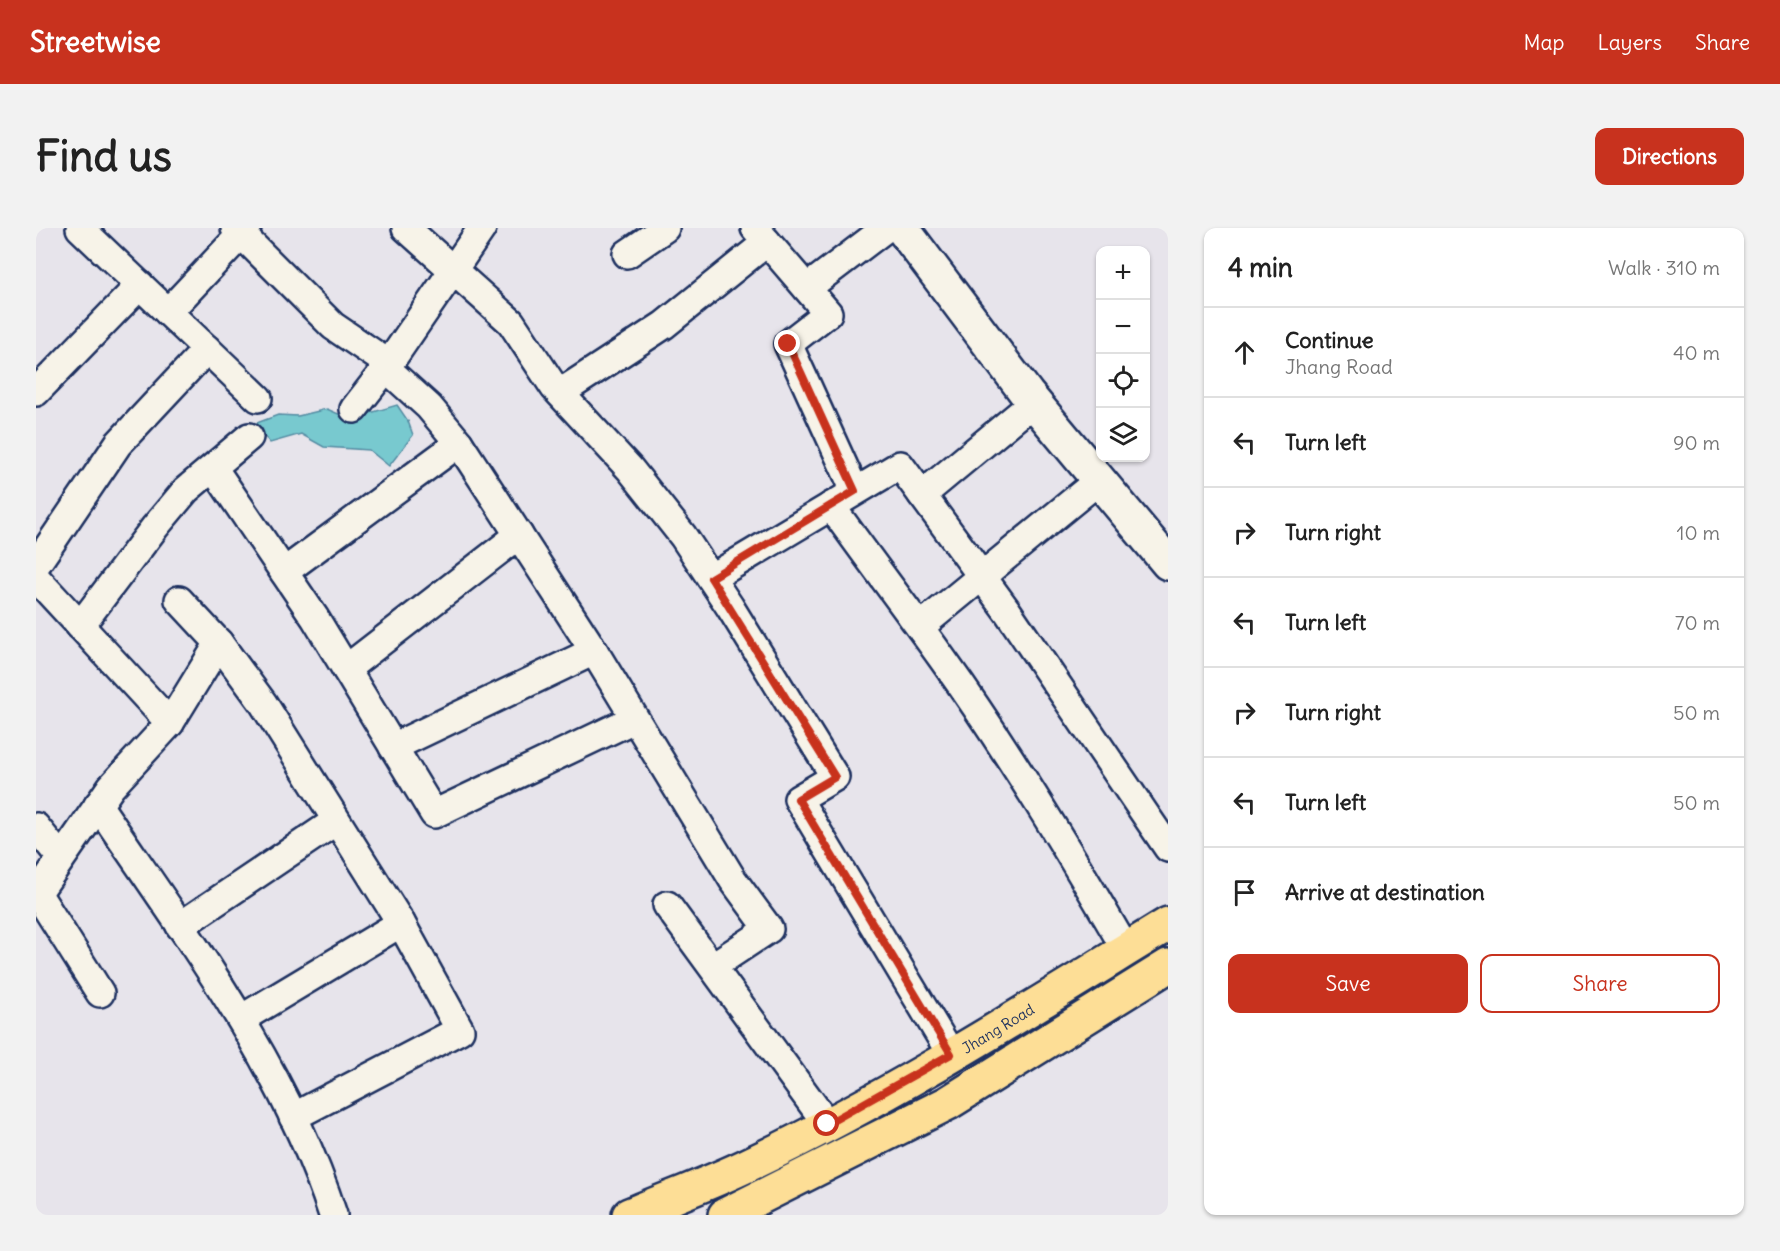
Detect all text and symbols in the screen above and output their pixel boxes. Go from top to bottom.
text: Streetwise [30,24,161,60]
text: Map [1524,29,1564,56]
text: Layers [1597,29,1662,56]
text: Share [1695,29,1750,56]
button: Directions [1595,128,1744,185]
text: Find us [36,130,172,182]
map controls [1096,246,1150,462]
button: + [1096,246,1150,300]
text: 4 min [1228,251,1293,284]
text: Walk · 310 m [1608,255,1720,280]
button: − [1096,300,1150,354]
text: Continue [1285,326,1374,354]
route end [774,330,800,356]
icon: ahead [1228,336,1261,369]
text: 40 m [1673,340,1720,365]
button: locate [1096,354,1150,408]
text: Jhang Road [1285,354,1393,379]
button: layers [1096,408,1150,462]
icon: left [1228,426,1261,459]
text: Turn left [1285,428,1366,456]
text: 90 m [1673,430,1720,455]
icon: right [1228,516,1261,549]
text: Turn right [1285,518,1381,546]
text: 10 m [1677,520,1720,545]
icon: left [1228,606,1261,639]
text: Turn left [1285,608,1366,636]
text: 70 m [1675,610,1720,635]
icon: right [1228,696,1261,729]
text: Turn right [1285,698,1381,726]
text: 50 m [1673,700,1720,725]
icon: left [1228,786,1261,819]
text: Turn left [1285,788,1366,816]
text: 50 m [1673,790,1720,815]
icon: arrive [1228,876,1261,909]
text: Arrive at destination [1285,878,1485,906]
button: Save [1228,954,1468,1013]
button: Share [1480,954,1720,1013]
street label: Jhang Road [958,999,1038,1057]
route start [813,1110,839,1136]

